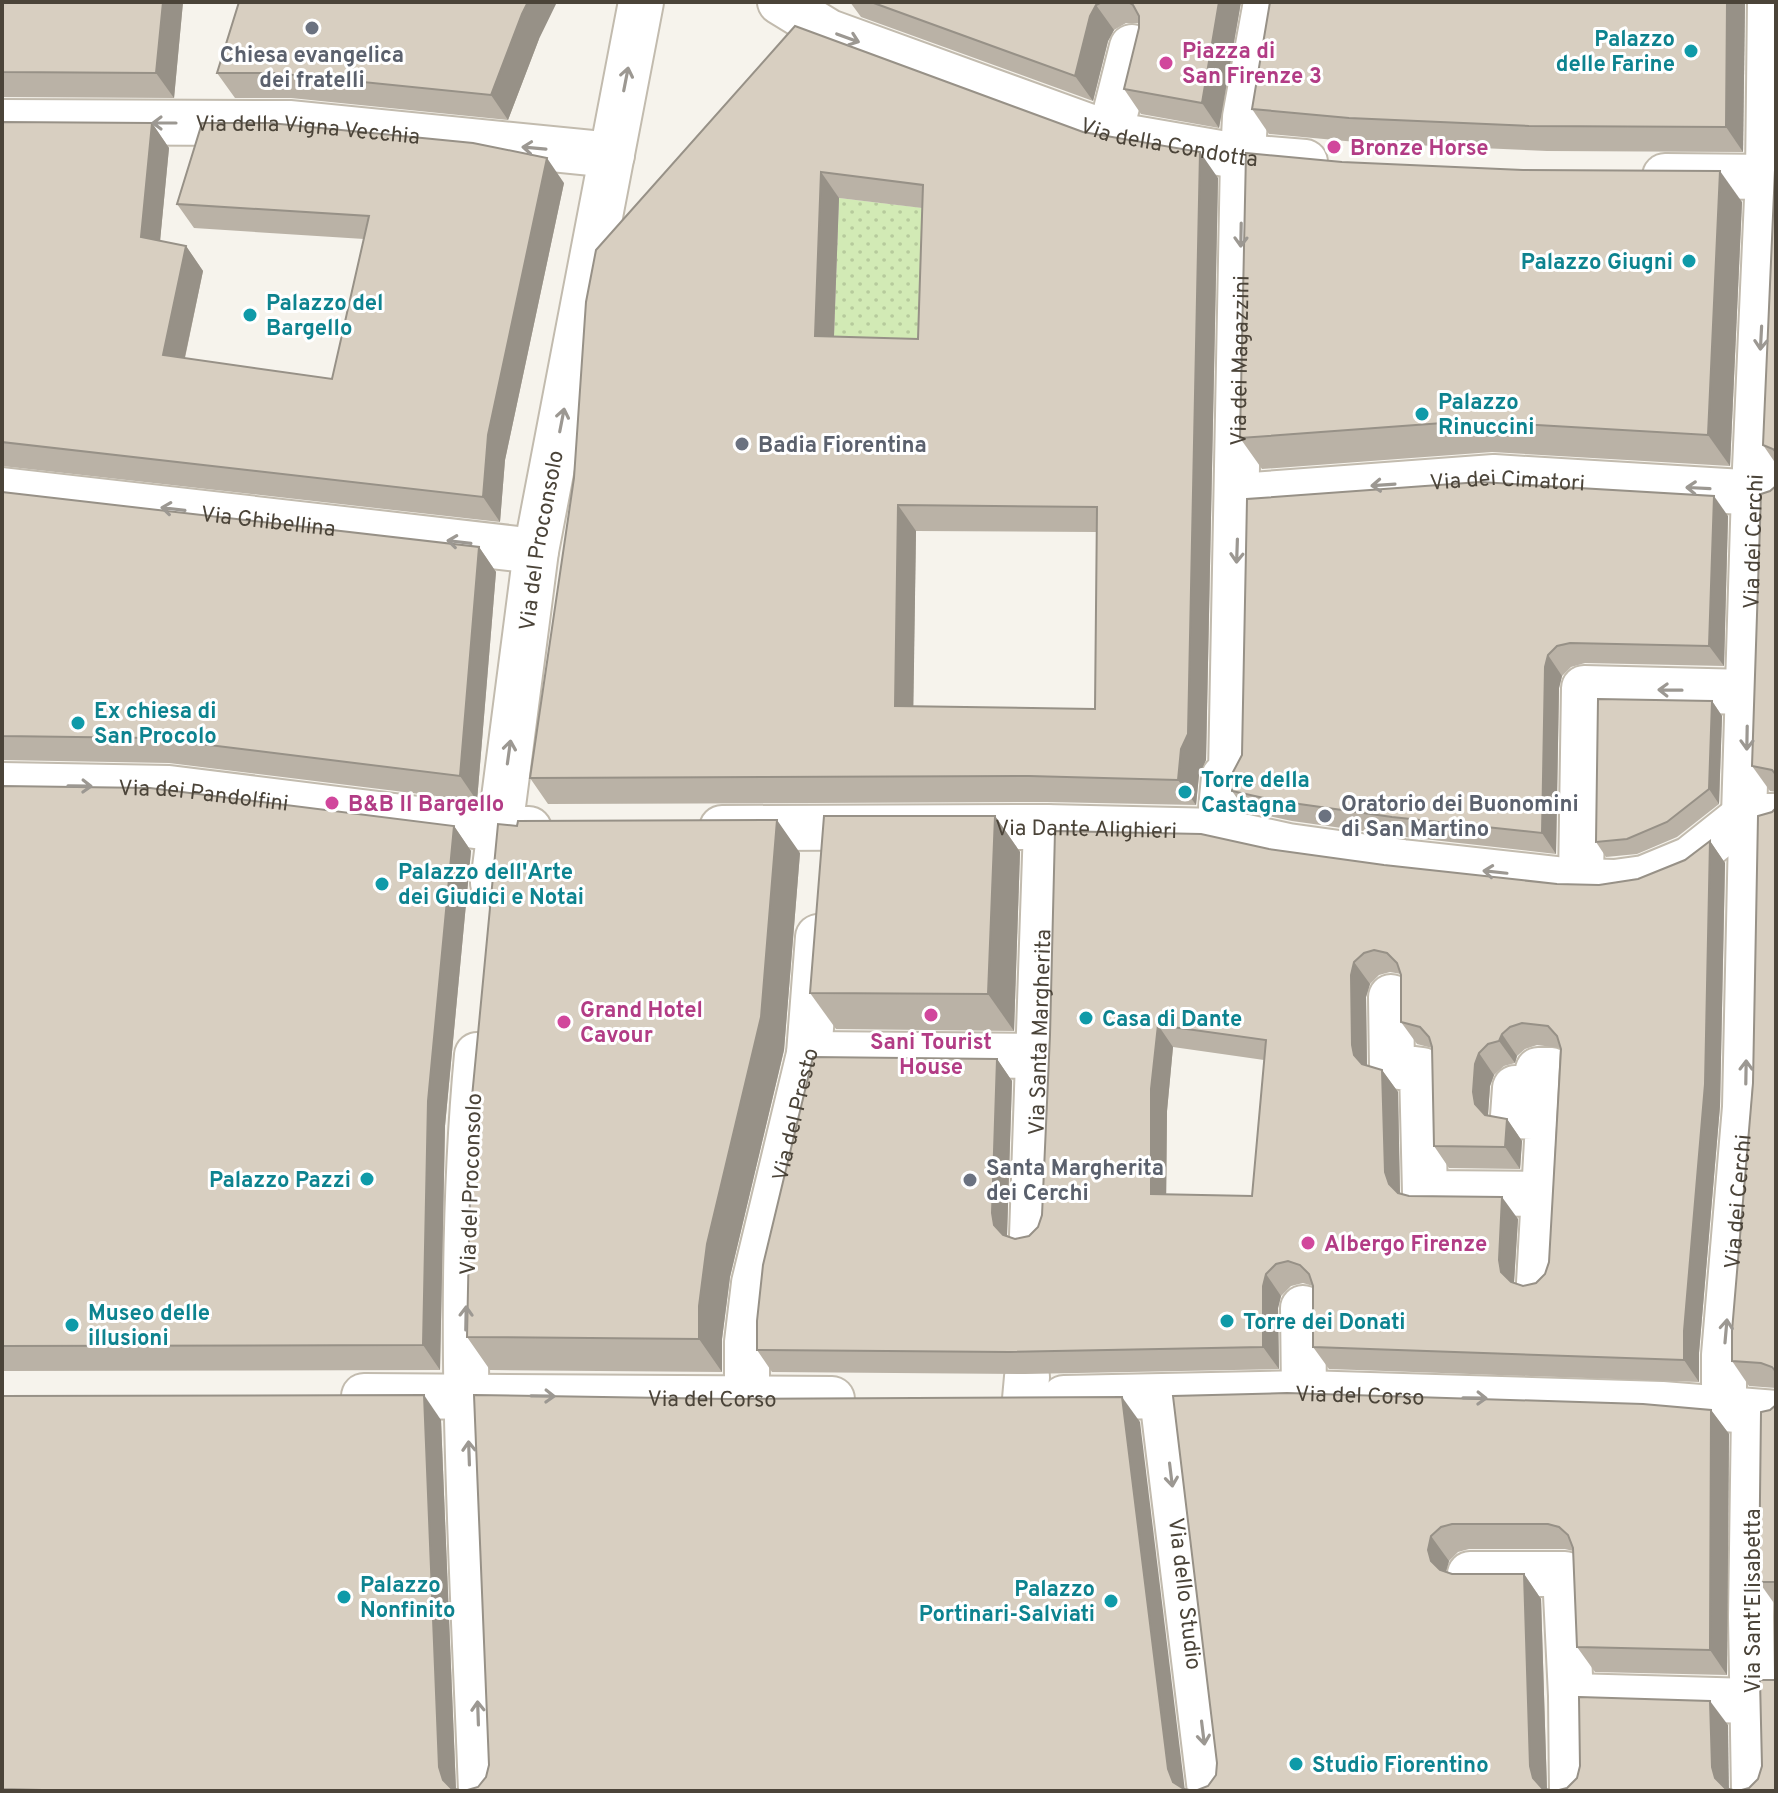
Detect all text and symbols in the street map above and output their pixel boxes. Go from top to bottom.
marker: Chiesa evangelica dei fratelli [303,19,321,37]
place label: Palazzo delle Farine [1556,27,1675,79]
one-way arrow [835,32,860,47]
place label: Piazza di San Firenze 3 [1182,39,1322,91]
marker: Palazzo delle Farine [1682,42,1700,60]
place label: Chiesa evangelica dei fratelli [220,43,404,95]
marker: Piazza di San Firenze 3 [1157,54,1175,72]
one-way arrow [620,66,635,92]
street label: Via della Vigna Vecchia [195,112,421,152]
street label: Via della Condotta [1076,113,1259,174]
one-way arrow [151,115,178,131]
place label: Bronze Horse [1350,136,1489,163]
marker: Bronze Horse [1325,138,1343,156]
one-way arrow [521,140,548,155]
one-way arrow [1233,221,1249,248]
place label: Palazzo Giugni [1521,250,1673,277]
marker: Palazzo Giugni [1680,252,1698,270]
street label: Via dei Magazzini [1226,275,1257,446]
place label: Palazzo del Bargello [266,291,383,343]
marker: Palazzo del Bargello [241,306,259,324]
one-way arrow [1753,324,1768,351]
place label: Palazzo Rinuccini [1438,390,1535,442]
marker: Palazzo Rinuccini [1413,405,1431,423]
one-way arrow [555,408,570,433]
place label: Badia Fiorentina [758,433,927,460]
marker: Badia Fiorentina [733,435,751,453]
street label: Via del Proconsolo [515,448,571,632]
street label: Via dei Cimatori [1429,466,1586,498]
street label: Via dei Cerchi [1739,473,1771,609]
one-way arrow [1370,478,1397,493]
one-way arrow [1685,480,1712,495]
one-way arrow [160,502,187,517]
street label: Via Ghibellina [199,502,337,544]
one-way arrow [446,535,473,550]
one-way arrow [1229,537,1244,564]
one-way arrow [1657,683,1684,698]
place label: Ex chiesa di San Procolo [94,699,217,751]
marker: Ex chiesa di San Procolo [69,714,87,732]
one-way arrow [1739,724,1754,751]
one-way arrow [502,740,517,765]
place label: Torre della Castagna [1201,768,1310,820]
street label: Via dei Pandolfini [118,776,290,819]
one-way arrow [66,779,93,794]
marker: Torre della Castagna [1176,783,1194,801]
place label: B&B Il Bargello [348,792,504,819]
place label: Oratorio dei Buonomini di San Martino [1341,792,1579,844]
marker: B&B Il Bargello [323,794,341,812]
marker: Oratorio dei Buonomini di San Martino [1316,807,1334,825]
street label: Via Dante Alighieri [995,816,1177,846]
place label: Palazzo dell'Arte dei Giudici e Notai [398,860,584,912]
one-way arrow [1482,864,1509,879]
marker: Palazzo dell'Arte dei Giudici e Notai [373,875,391,893]
street label: Via Santa Margherita [1024,929,1059,1136]
place label: Grand Hotel Cavour [580,998,703,1050]
marker: Sani Tourist House [922,1006,940,1024]
place label: Casa di Dante [1102,1007,1242,1034]
marker: Casa di Dante [1077,1009,1095,1027]
marker: Grand Hotel Cavour [555,1013,573,1031]
place label: Sani Tourist House [870,1030,992,1082]
street label: Via del Presto [768,1046,826,1184]
one-way arrow [1738,1059,1754,1086]
street label: Via del Proconsolo [456,1092,489,1276]
street label: Via dei Cerchi [1720,1133,1759,1270]
place label: Santa Margherita dei Cerchi [986,1156,1164,1208]
place label: Palazzo Pazzi [209,1168,351,1195]
marker: Palazzo Pazzi [358,1170,376,1188]
marker: Santa Margherita dei Cerchi [961,1171,979,1189]
place label: Albergo Firenze [1324,1232,1487,1259]
marker: Albergo Firenze [1299,1234,1317,1252]
place label: Museo delle illusioni [88,1301,210,1353]
one-way arrow [458,1305,474,1332]
place label: Torre dei Donati [1243,1310,1405,1337]
marker: Torre dei Donati [1218,1312,1236,1330]
marker: Museo delle illusioni [63,1316,81,1334]
one-way arrow [1719,1318,1734,1345]
street label: Via del Corso [1295,1382,1425,1413]
street label: Via del Corso [647,1387,777,1415]
one-way arrow [529,1388,556,1404]
one-way arrow [1461,1390,1488,1405]
one-way arrow [461,1440,476,1467]
one-way arrow [1164,1461,1179,1488]
street label: Via Sant'Elisabetta [1741,1509,1768,1693]
street label: Via dello Studio [1161,1516,1206,1672]
place label: Palazzo Nonfinito [360,1573,456,1625]
place label: Palazzo Portinari-Salviati [919,1577,1095,1629]
marker: Palazzo Nonfinito [335,1588,353,1606]
marker: Palazzo Portinari-Salviati [1102,1592,1120,1610]
one-way arrow [470,1700,485,1727]
one-way arrow [1196,1720,1211,1745]
place label: Studio Fiorentino [1312,1753,1489,1780]
marker: Studio Fiorentino [1287,1755,1305,1773]

